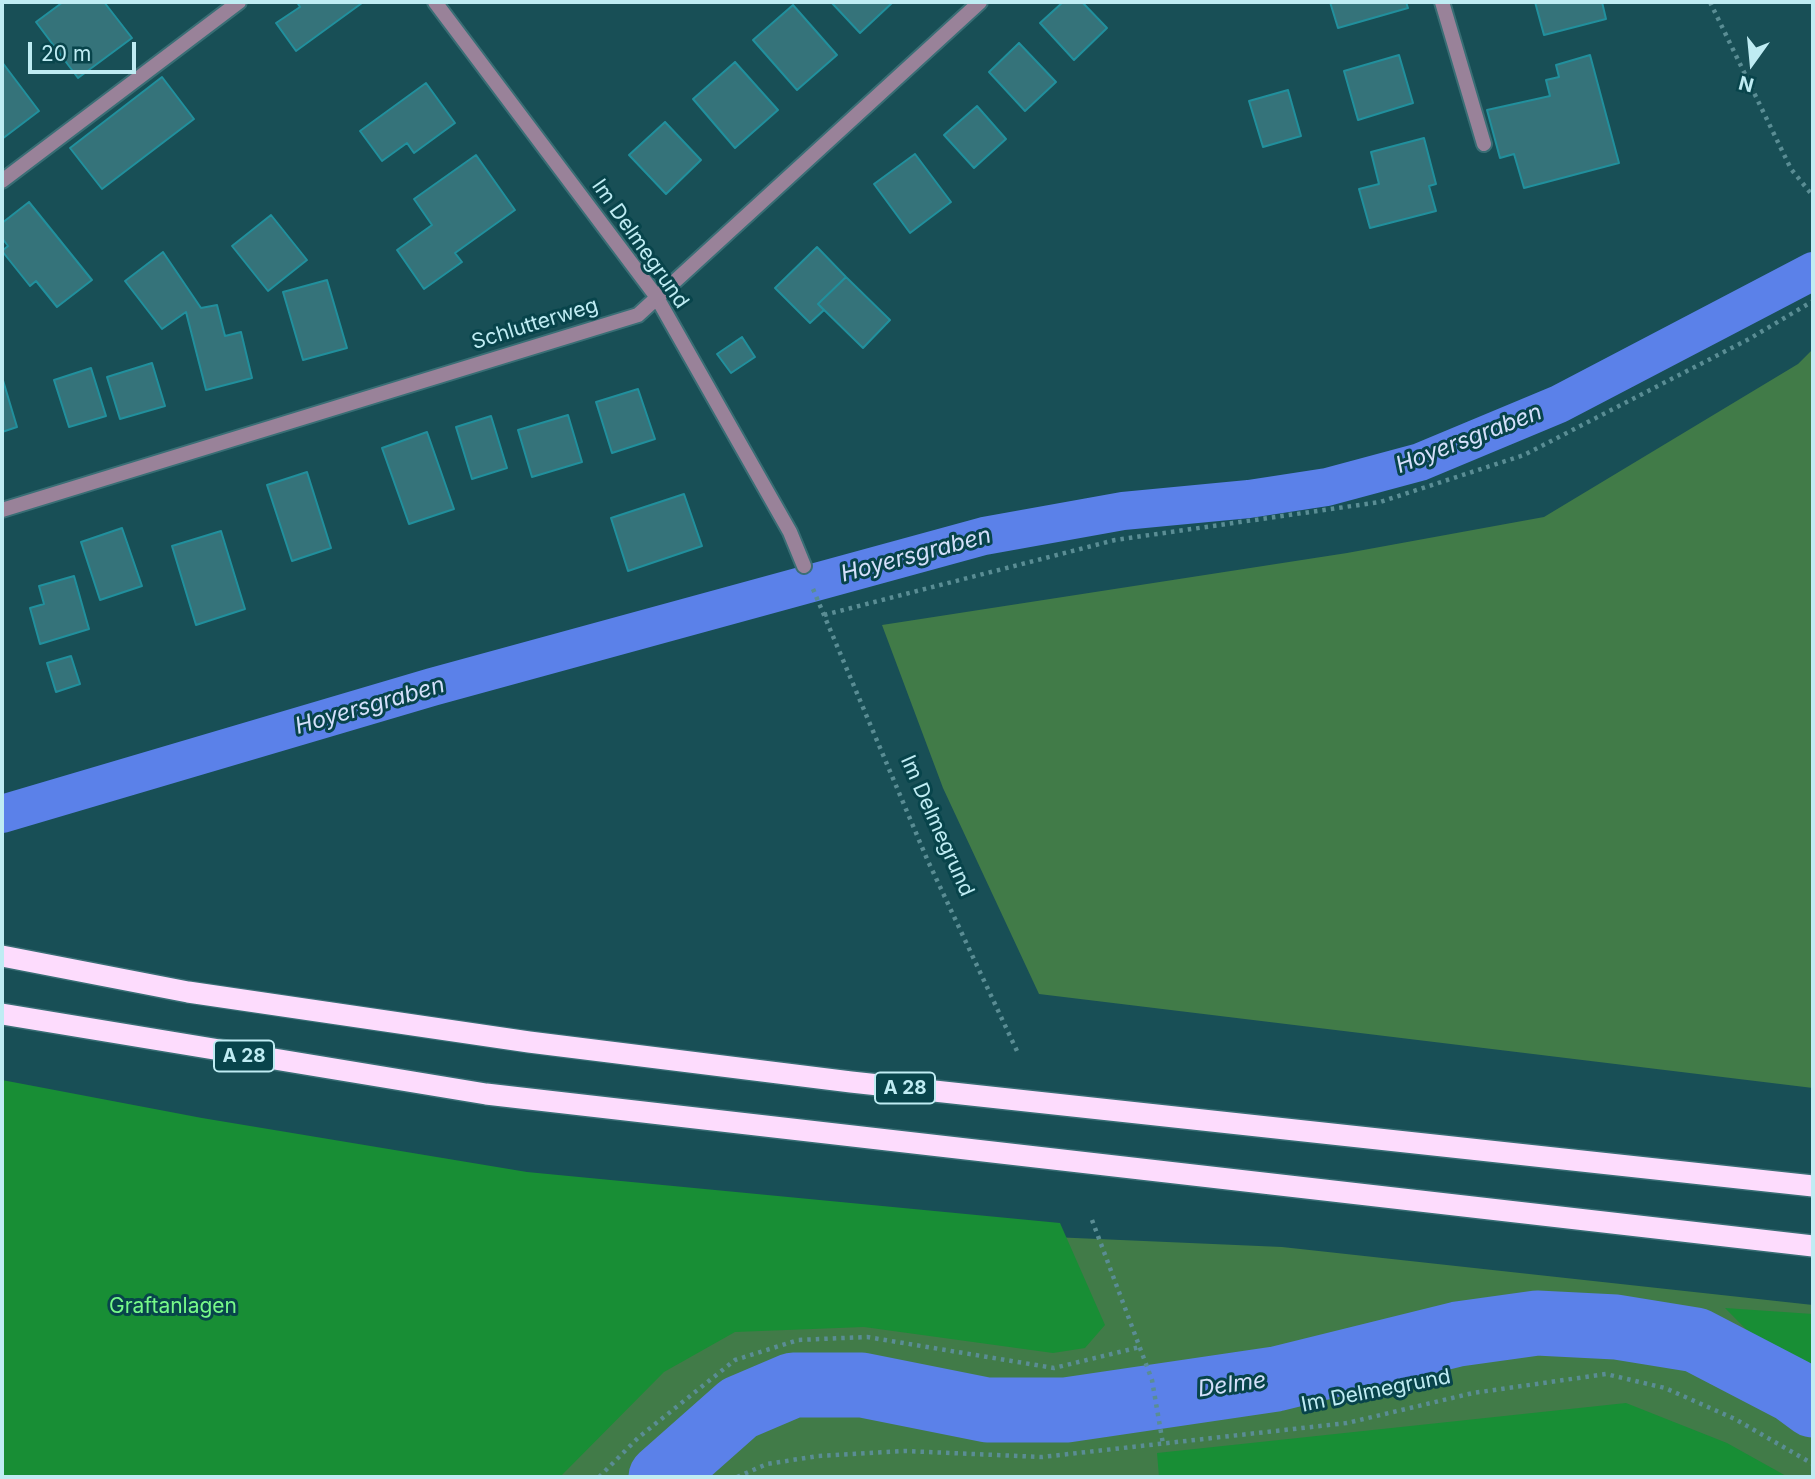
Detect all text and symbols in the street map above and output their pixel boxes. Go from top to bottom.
scale bar [32,28,140,72]
north arrow [1717,28,1787,98]
text: 20 m [41,41,91,66]
text: N [1736,71,1756,97]
street label: Im Delmegrund [586,175,694,313]
street label: Schlutterweg [469,293,601,355]
water label: Hoyersgraben [1392,398,1546,480]
water label: Hoyersgraben [838,522,994,588]
water label: Hoyersgraben [292,671,448,741]
street label: Im Delmegrund [895,752,979,900]
road number: A 28 [214,1040,274,1072]
road number: A 28 [875,1072,935,1104]
park label: Graftanlagen [109,1294,237,1320]
street label: Im Delmegrund [1299,1364,1453,1418]
water label: Delme [1196,1367,1268,1403]

